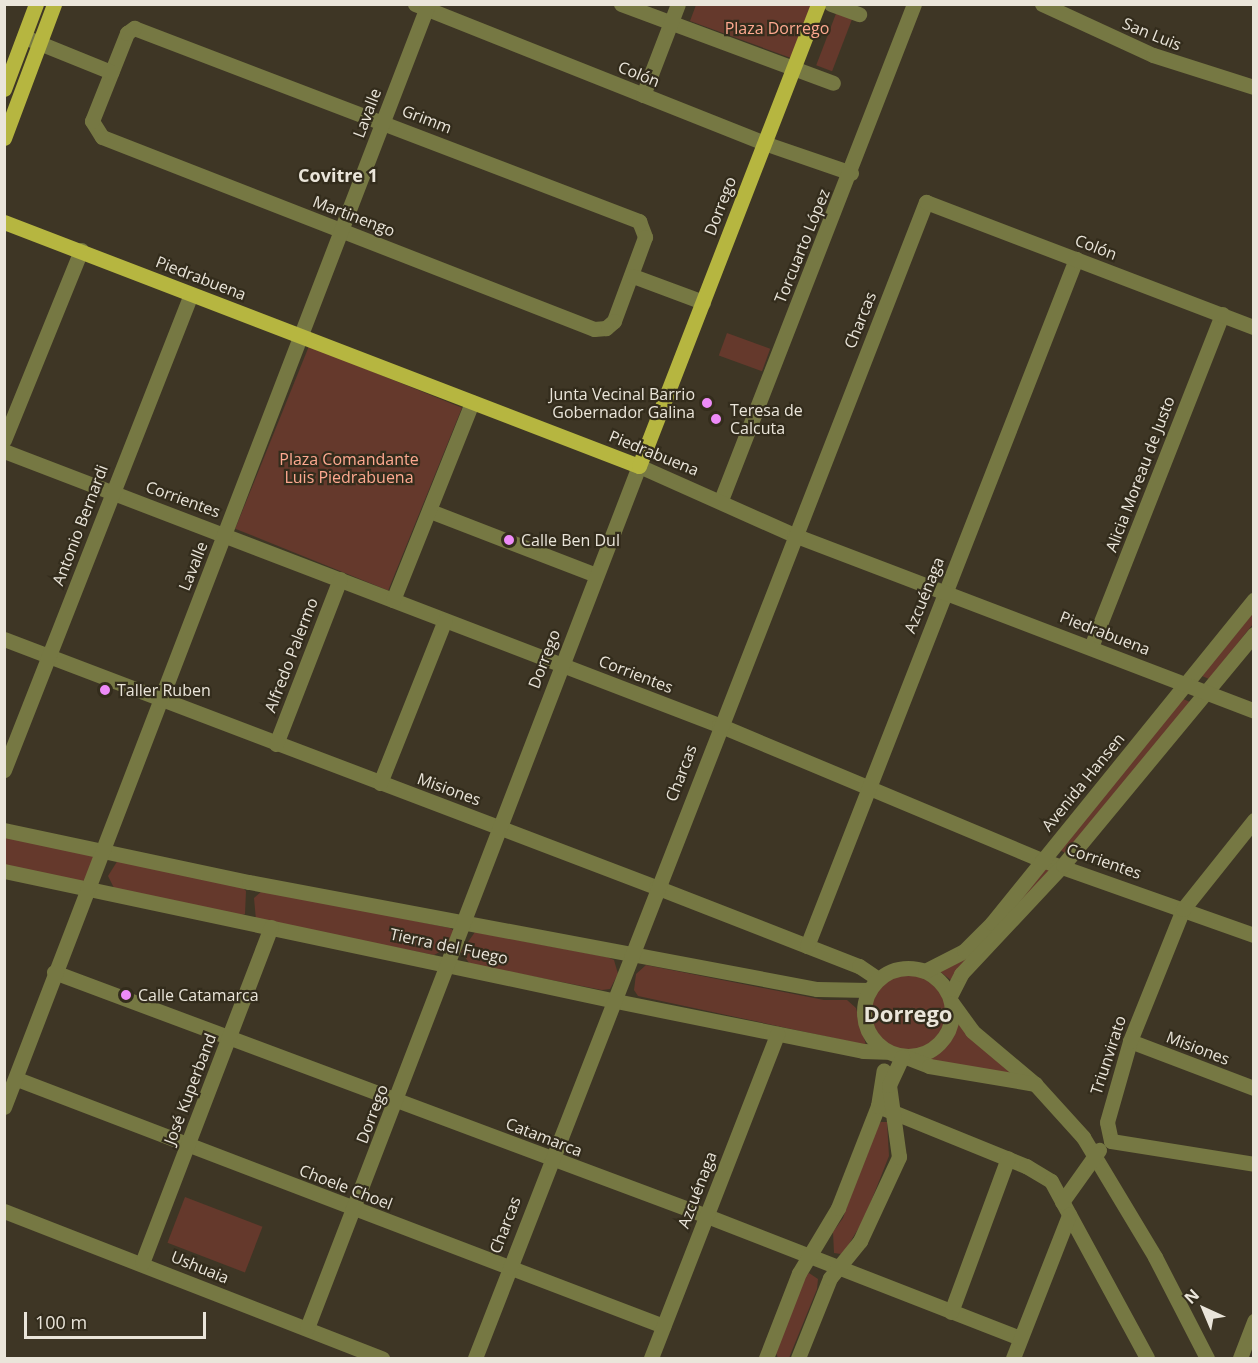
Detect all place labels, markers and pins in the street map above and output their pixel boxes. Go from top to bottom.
place label: Junta Vecinal Barrio Gobernador Galina [549,384,695,422]
marker: Junta Vecinal Barrio Gobernador Galina [700,396,714,410]
place label: Teresa de Calcuta [730,400,803,438]
marker: Teresa de Calcuta [707,410,725,428]
place label: Calle Ben Dul [521,530,620,550]
marker: Calle Ben Dul [502,533,516,547]
place label: Taller Ruben [117,680,211,700]
marker: Taller Ruben [98,683,112,697]
place label: Calle Catamarca [138,985,259,1005]
marker: Calle Catamarca [119,988,133,1002]

